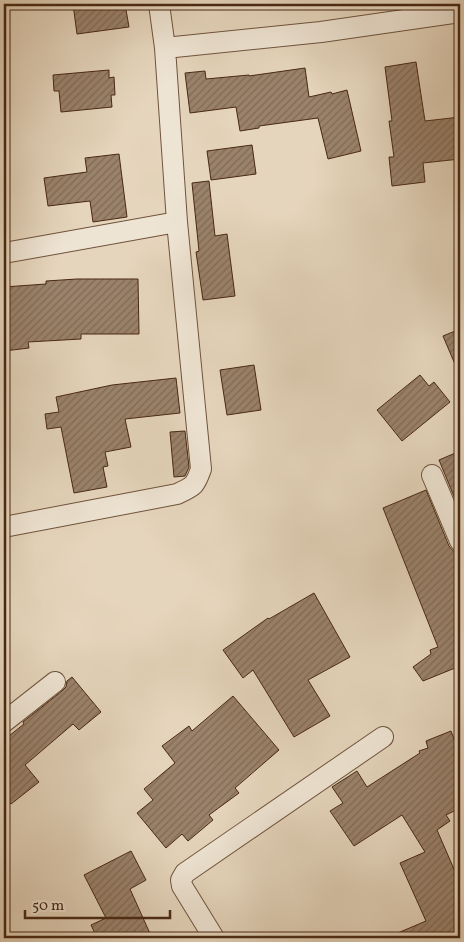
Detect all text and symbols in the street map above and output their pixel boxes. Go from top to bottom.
scale bar [25,887,170,919]
text: 50 m [32,896,64,917]

